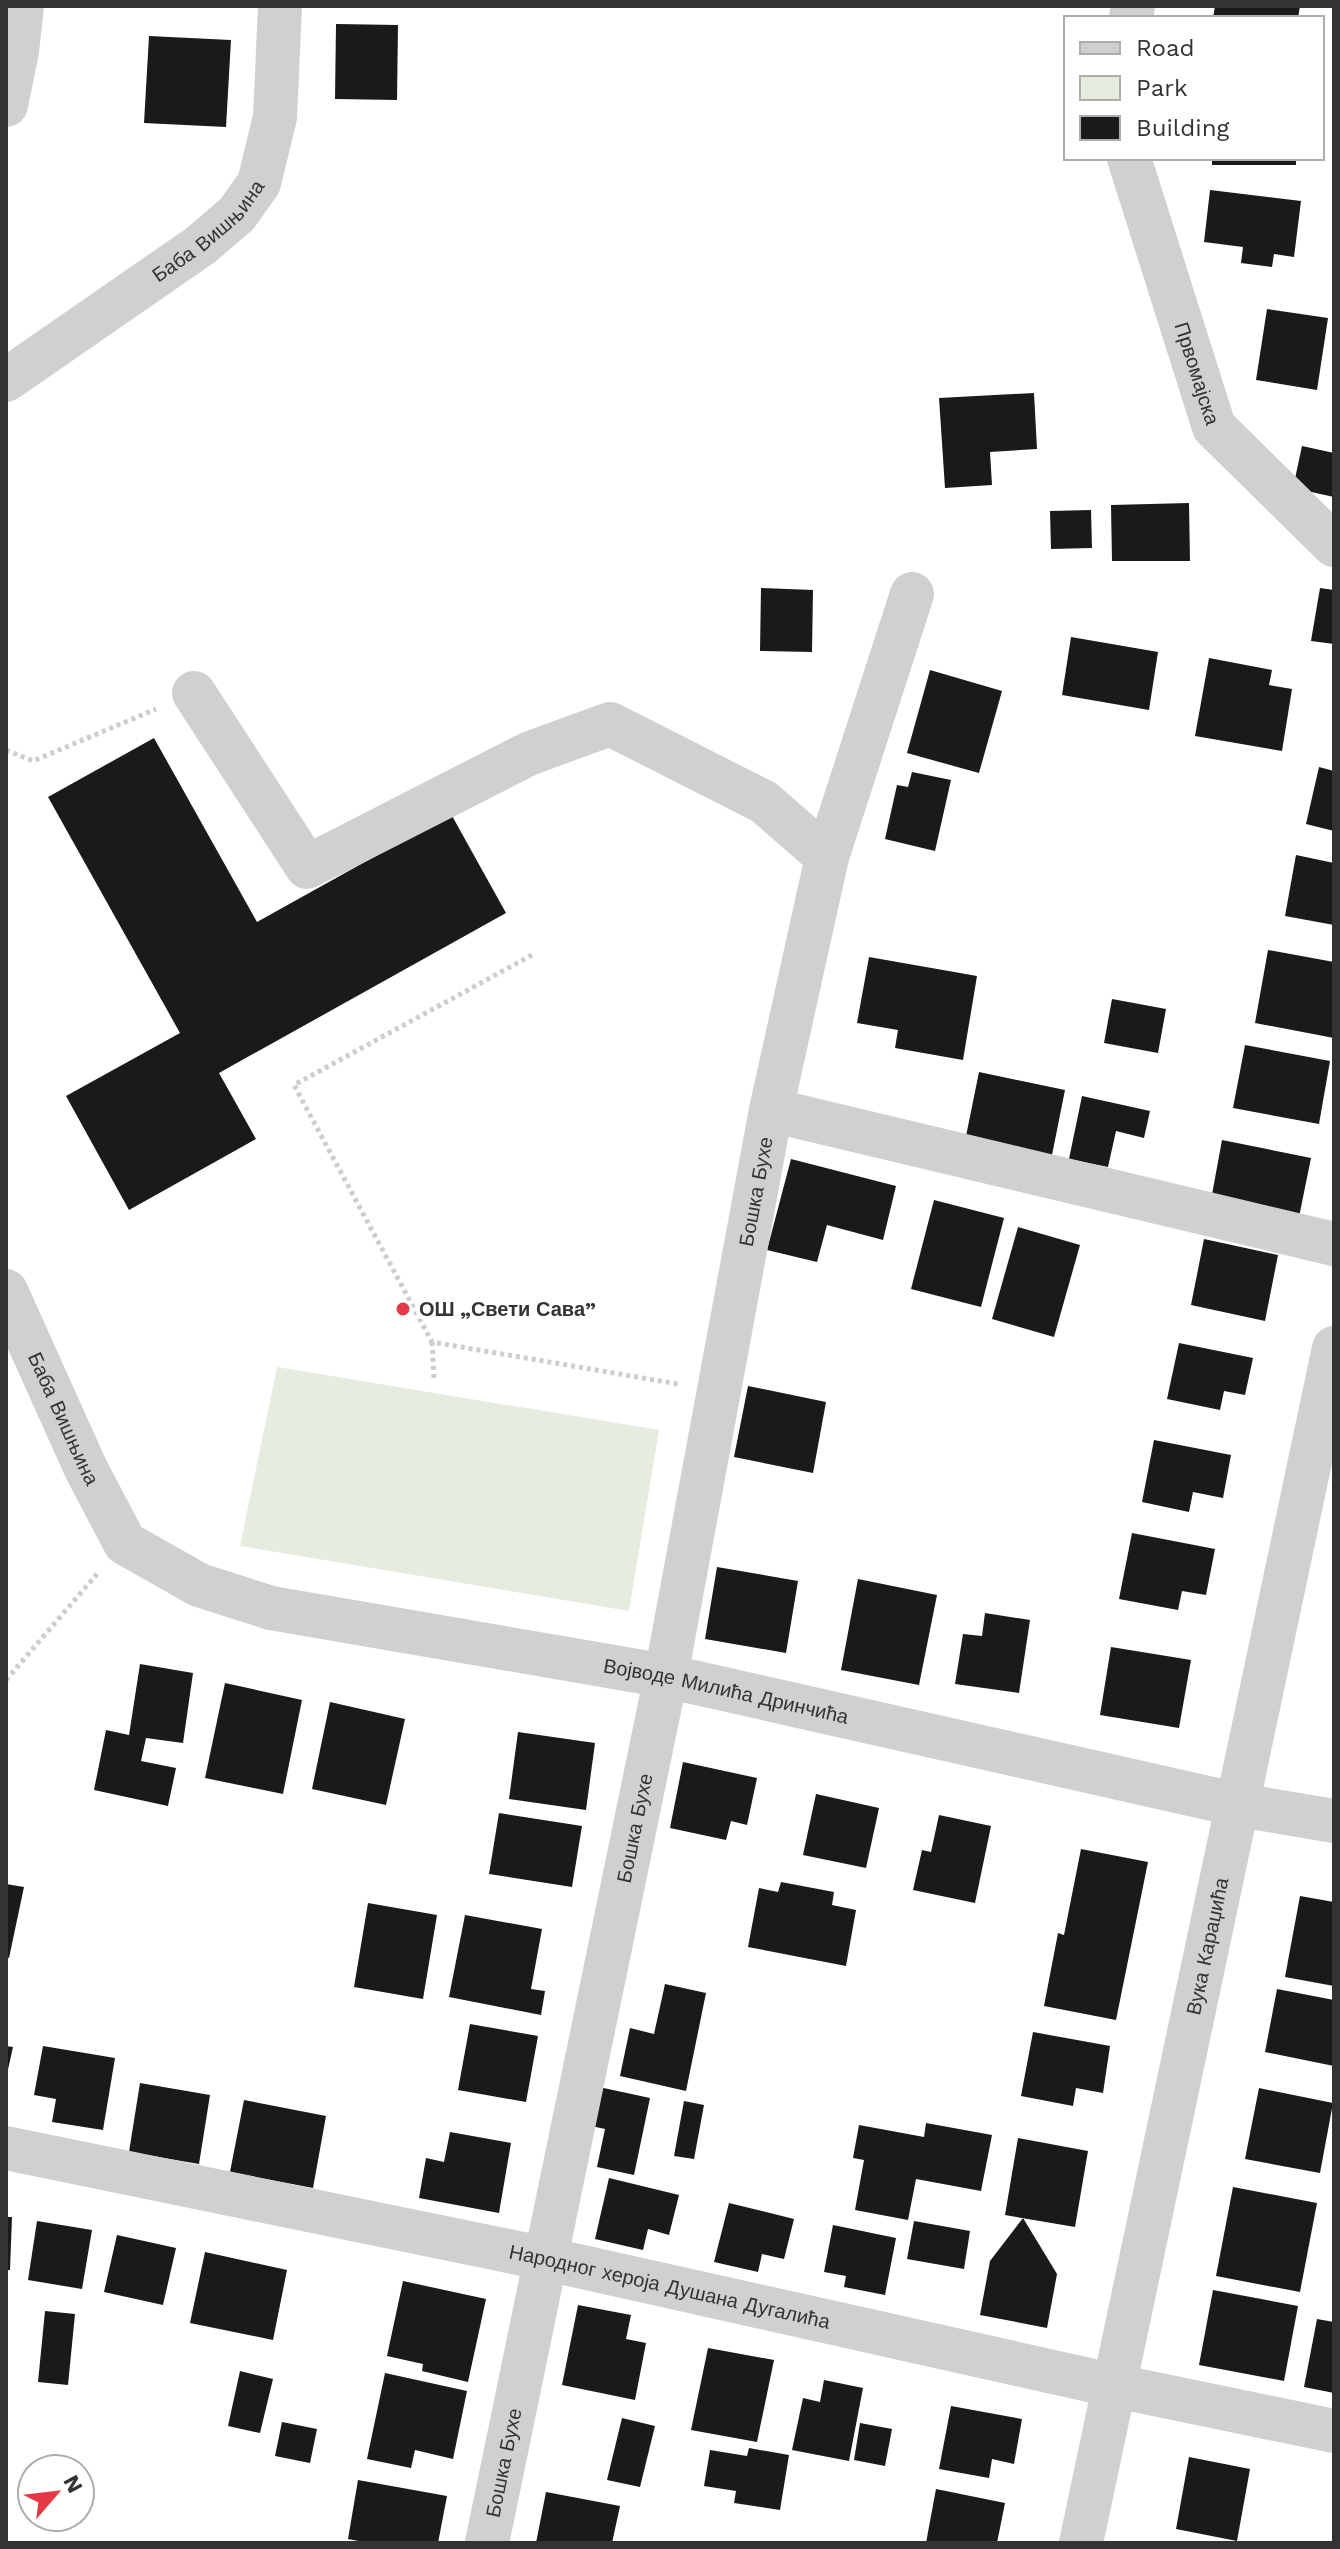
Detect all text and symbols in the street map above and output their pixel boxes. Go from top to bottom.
legend [1064,16,1324,160]
text: Road [1136,34,1195,62]
text: Park [1136,74,1188,102]
text: Building [1136,114,1229,142]
street label: Баба Вишњина [147,175,270,287]
street label: Првомајска [1170,319,1225,429]
street label: Бошка Бухе [734,1135,778,1248]
place label: ОШ „Свети Сава” [419,1297,596,1321]
marker: ОШ „Свети Сава” [394,1300,412,1318]
street label: Баба Вишњина [23,1348,105,1490]
street label: Војводе Милића Дринчића [602,1653,852,1729]
street label: Бошка Бухе [612,1771,658,1885]
street label: Вука Караџића [1181,1875,1234,2017]
street label: Народног хероја Душана Дугалића [507,2240,833,2334]
street label: Бошка Бухе [481,2406,527,2519]
north arrow [16,2453,96,2533]
text: N [58,2471,88,2497]

